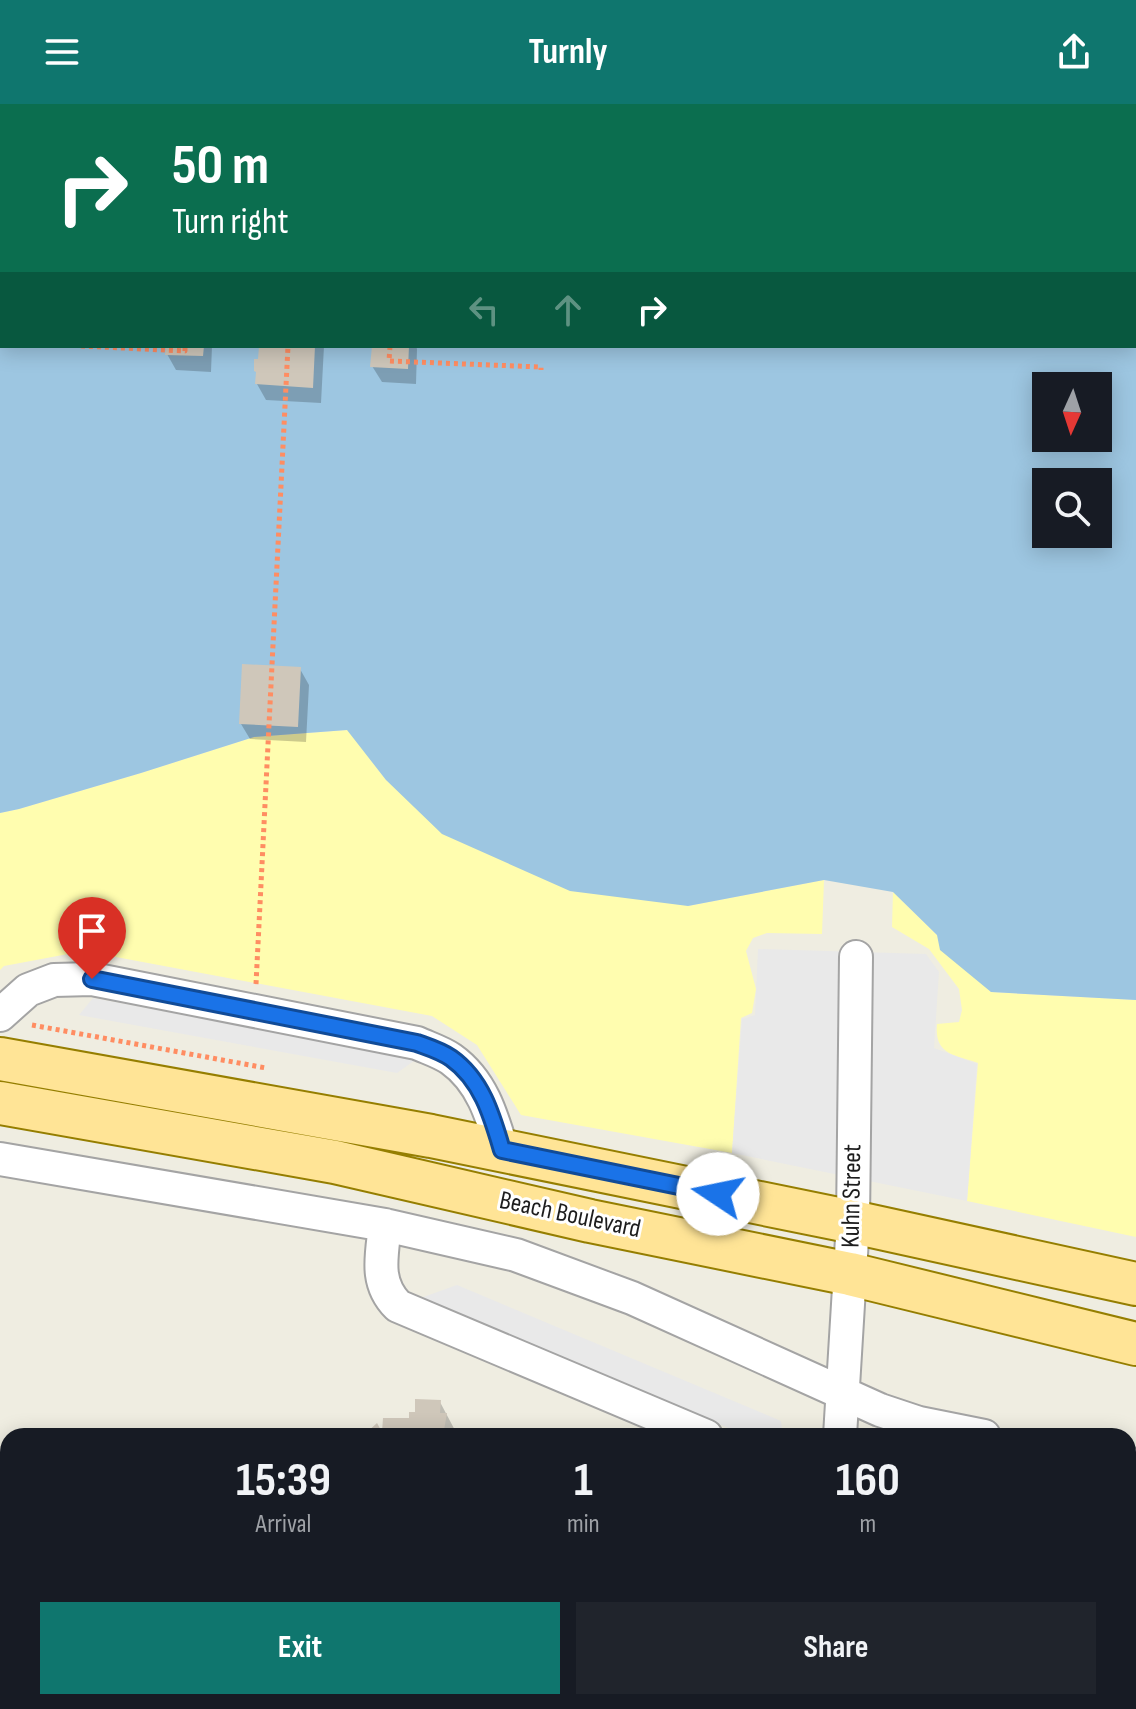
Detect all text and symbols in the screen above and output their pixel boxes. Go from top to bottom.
icon: menu [40,30,84,74]
icon: share [1052,30,1096,74]
text: Turnly [529,31,607,74]
text: 50 m [172,133,269,200]
icon: right [40,136,144,240]
text: Turn right [172,201,289,244]
icon: left [462,288,506,332]
icon: ahead [546,288,590,332]
icon: right [630,288,674,332]
north arrow [1032,372,1112,452]
map controls [1032,372,1112,548]
button: search [1032,468,1112,548]
pin [58,897,126,979]
icon: arrive [70,909,114,953]
street label: Kuhn Street [836,1144,868,1248]
position arrow [676,1152,760,1236]
street label: Beach Boulevard [497,1185,643,1245]
text: 15:39 [236,1452,331,1509]
text: 1 [574,1452,593,1509]
text: 160 [836,1452,900,1509]
text: Arrival [256,1509,311,1540]
text: min [567,1509,600,1540]
text: m [859,1509,876,1540]
button: Exit [40,1602,560,1694]
button: Share [576,1602,1096,1694]

